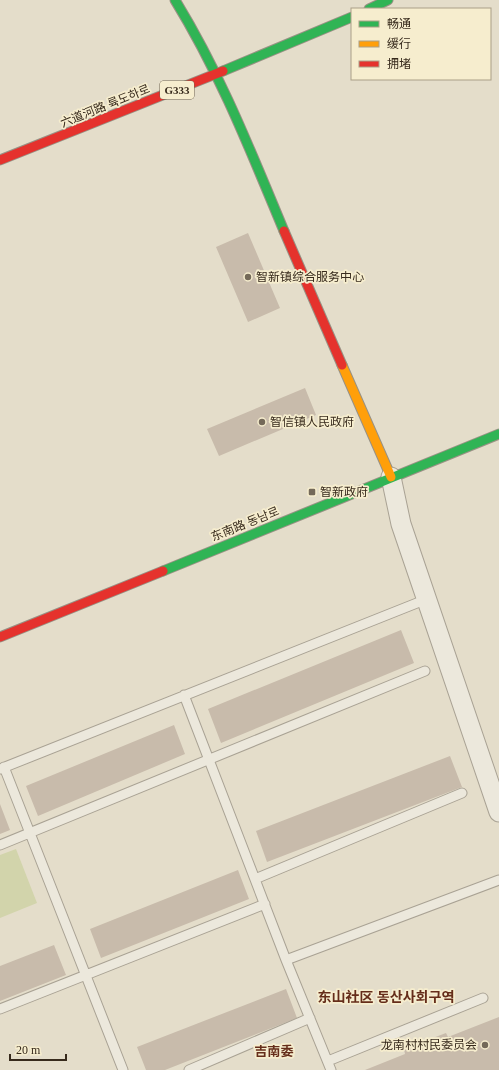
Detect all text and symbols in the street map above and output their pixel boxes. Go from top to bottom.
legend [351,8,491,80]
text: 畅通 [387,17,411,31]
text: 缓行 [387,37,411,51]
text: 拥堵 [387,57,411,71]
road number: G333 [160,81,194,99]
street label: 六道河路 륙도하로 [58,82,152,130]
place label: 智新镇综合服务中心 [256,270,364,284]
marker: 智新镇综合服务中心 [243,272,253,282]
place label: 智信镇人民政府 [270,415,354,429]
marker: 智信镇人民政府 [257,417,267,427]
place label: 智新政府 [320,485,368,499]
marker: 智新政府 [307,487,317,497]
street label: 东南路 동남로 [209,504,281,544]
district label: 东山社区 동산사회구역 [318,989,454,1005]
scale bar [10,1036,66,1062]
place label: 龙南村村民委员会 [381,1038,477,1052]
marker: 龙南村村民委员会 [480,1040,490,1050]
text: 20 m [16,1043,41,1057]
district label: 吉南委 [254,1044,294,1059]

